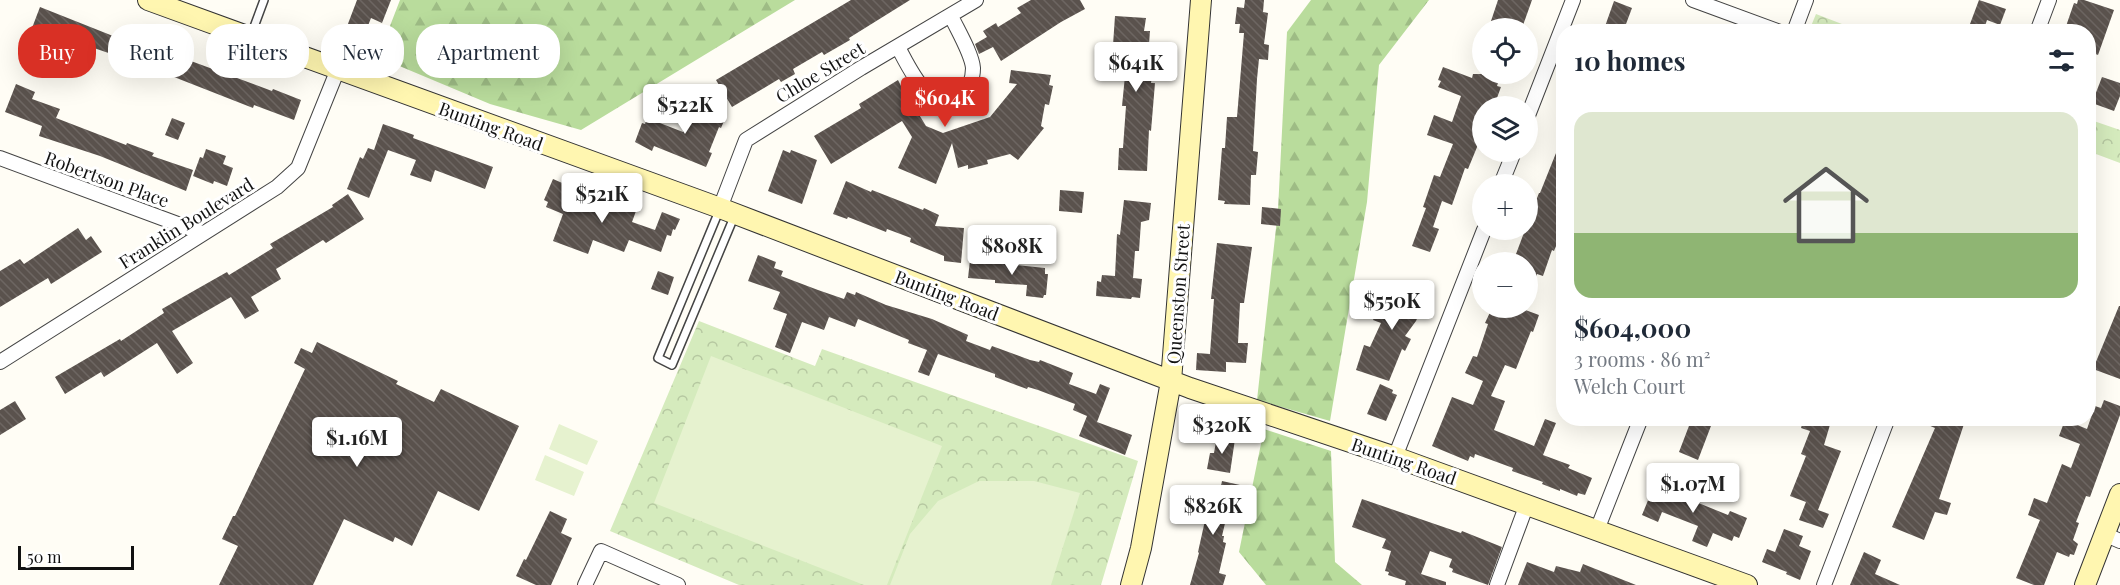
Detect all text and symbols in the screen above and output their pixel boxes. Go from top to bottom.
map controls [1472,18,1538,318]
button: locate [1472,18,1538,84]
chip: Buy [18,24,96,78]
chip: Rent [108,24,194,78]
chip: Filters [206,24,309,78]
chip: New [321,24,404,78]
chip: Apartment [416,24,560,78]
street label: Chloe Street [771,36,869,108]
pin: $641K [1094,42,1178,93]
text: 10 homes [1574,43,1686,78]
icon: filters [2045,44,2078,77]
text: $641K [1108,48,1164,75]
pin: $604K [903,77,987,128]
text: $604K [915,83,975,110]
pin: $522K [643,84,727,135]
text: $522K [657,90,713,117]
street label: Bunting Road [435,96,547,156]
button: layers [1472,96,1538,162]
street label: Robertson Place [42,145,172,213]
icon: home [1772,151,1880,259]
street label: Franklin Boulevard [114,172,258,274]
pin: $521K [560,173,644,224]
button: + [1472,174,1538,240]
text: $521K [575,179,629,206]
street label: Queenston Street [1161,222,1195,365]
pin: $808K [970,225,1054,276]
text: $808K [981,231,1043,258]
button: − [1472,252,1538,318]
street label: Bunting Road [892,264,1003,326]
pin: $550K [1350,280,1434,331]
text: $550K [1363,286,1421,313]
text: $604,000 [1574,310,1691,345]
text: 3 rooms · 86 m² [1574,345,1711,372]
text: Welch Court [1574,372,1685,399]
pin: $320K [1180,404,1264,455]
text: $320K [1193,410,1251,437]
pin: $1.16M [308,417,406,468]
text: $1.16M [326,423,388,450]
street label: Bunting Road [1348,432,1460,490]
pin: $1.07M [1644,463,1742,514]
text: $1.07M [1660,469,1726,496]
pin: $826K [1171,485,1255,536]
text: $826K [1184,491,1242,518]
scale bar [18,543,134,570]
text: 50 m [27,546,61,567]

